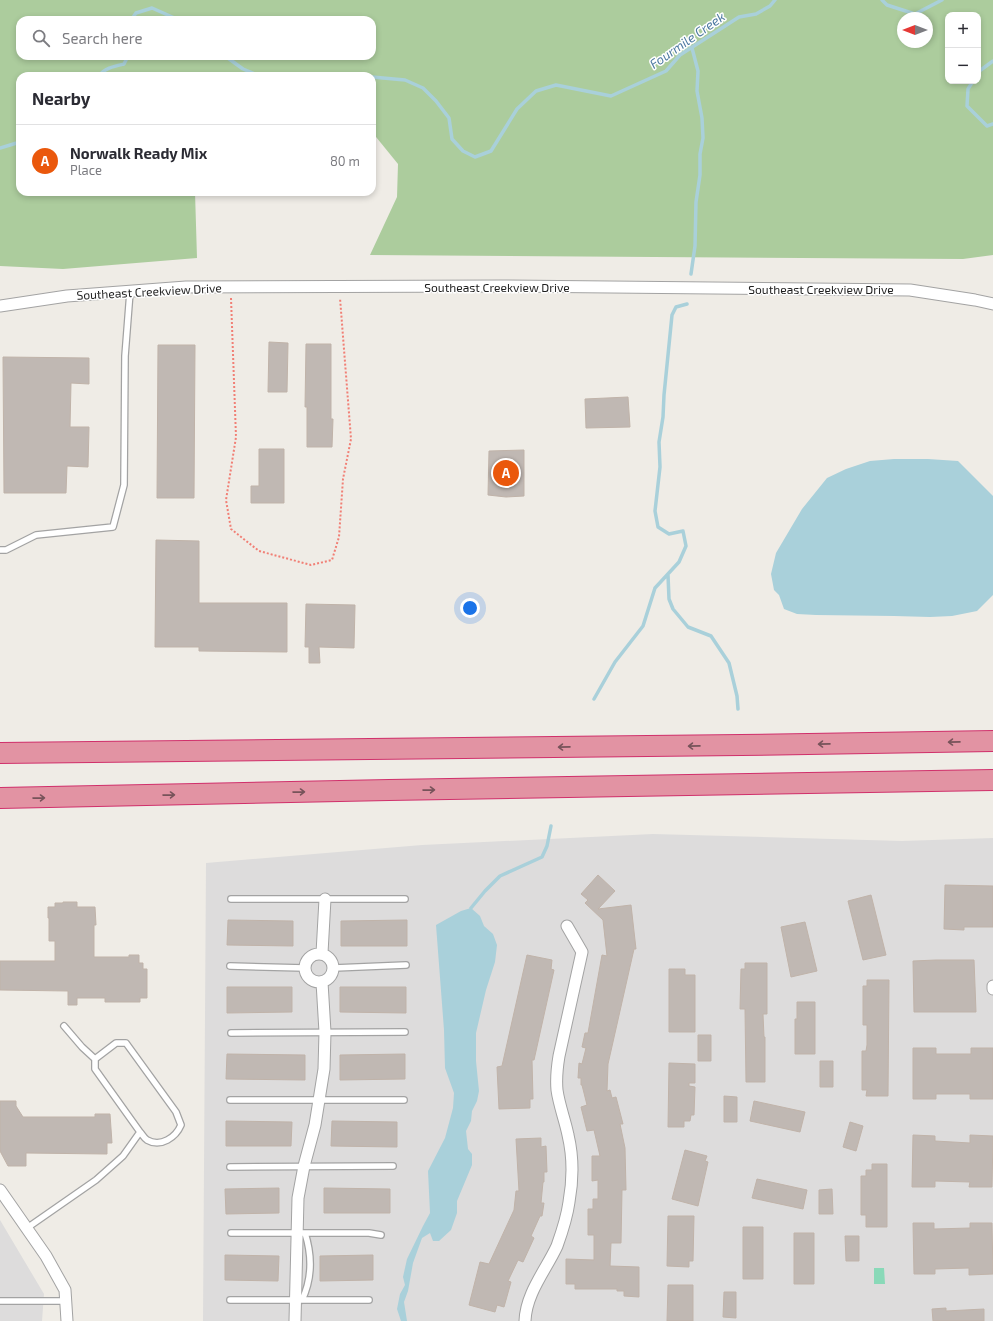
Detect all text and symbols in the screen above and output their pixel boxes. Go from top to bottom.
water label: Fourmile Creek [646,8,728,72]
north arrow [897,12,933,48]
map controls [945,12,981,84]
button: + [945,12,981,48]
search box [16,16,376,60]
icon: search [30,27,52,49]
text: Search here [62,29,143,47]
button: − [945,48,981,84]
text: Nearby [32,88,90,108]
text: Norwalk Ready Mix [70,144,207,162]
text: A [41,153,49,169]
text: 80 m [330,153,360,169]
text: Place [70,162,102,178]
street label: Southeast Creekview Drive [76,280,222,302]
street label: Southeast Creekview Drive [424,280,570,294]
street label: Southeast Creekview Drive [748,282,894,296]
pin: A [493,458,519,488]
your location [460,598,480,618]
one-way arrow [948,738,961,746]
one-way arrow [818,740,831,748]
one-way arrow [688,742,701,750]
one-way arrow [558,743,571,751]
one-way arrow [422,786,435,793]
one-way arrow [292,788,305,796]
one-way arrow [162,791,175,799]
one-way arrow [32,794,45,801]

